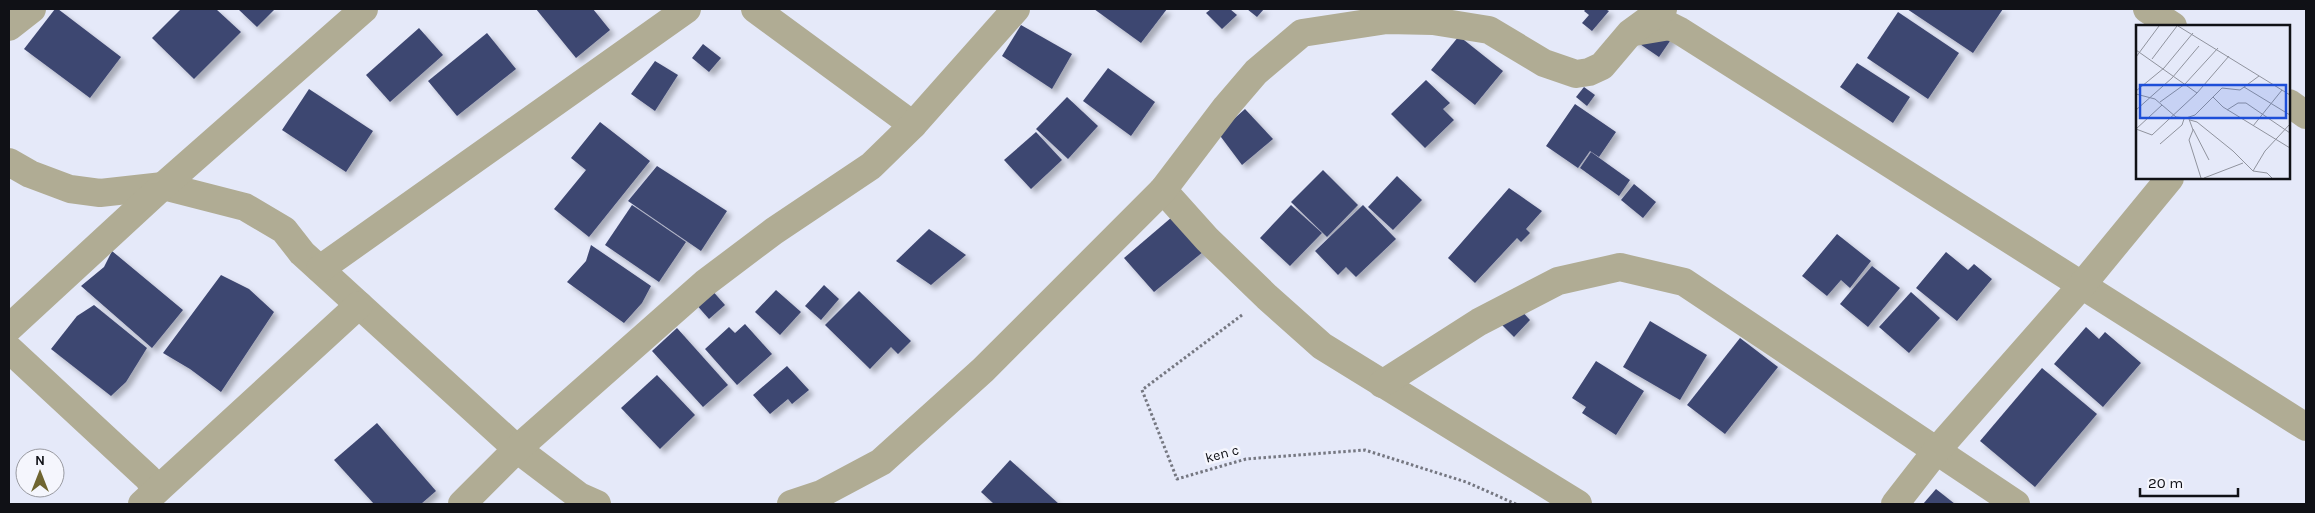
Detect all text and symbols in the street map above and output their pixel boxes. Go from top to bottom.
inset map [2136,25,2290,179]
street label: ken c [1203,441,1241,467]
north arrow [15,448,65,498]
text: N [35,452,45,469]
scale bar [2140,466,2238,498]
text: 20 m [2148,474,2183,492]

